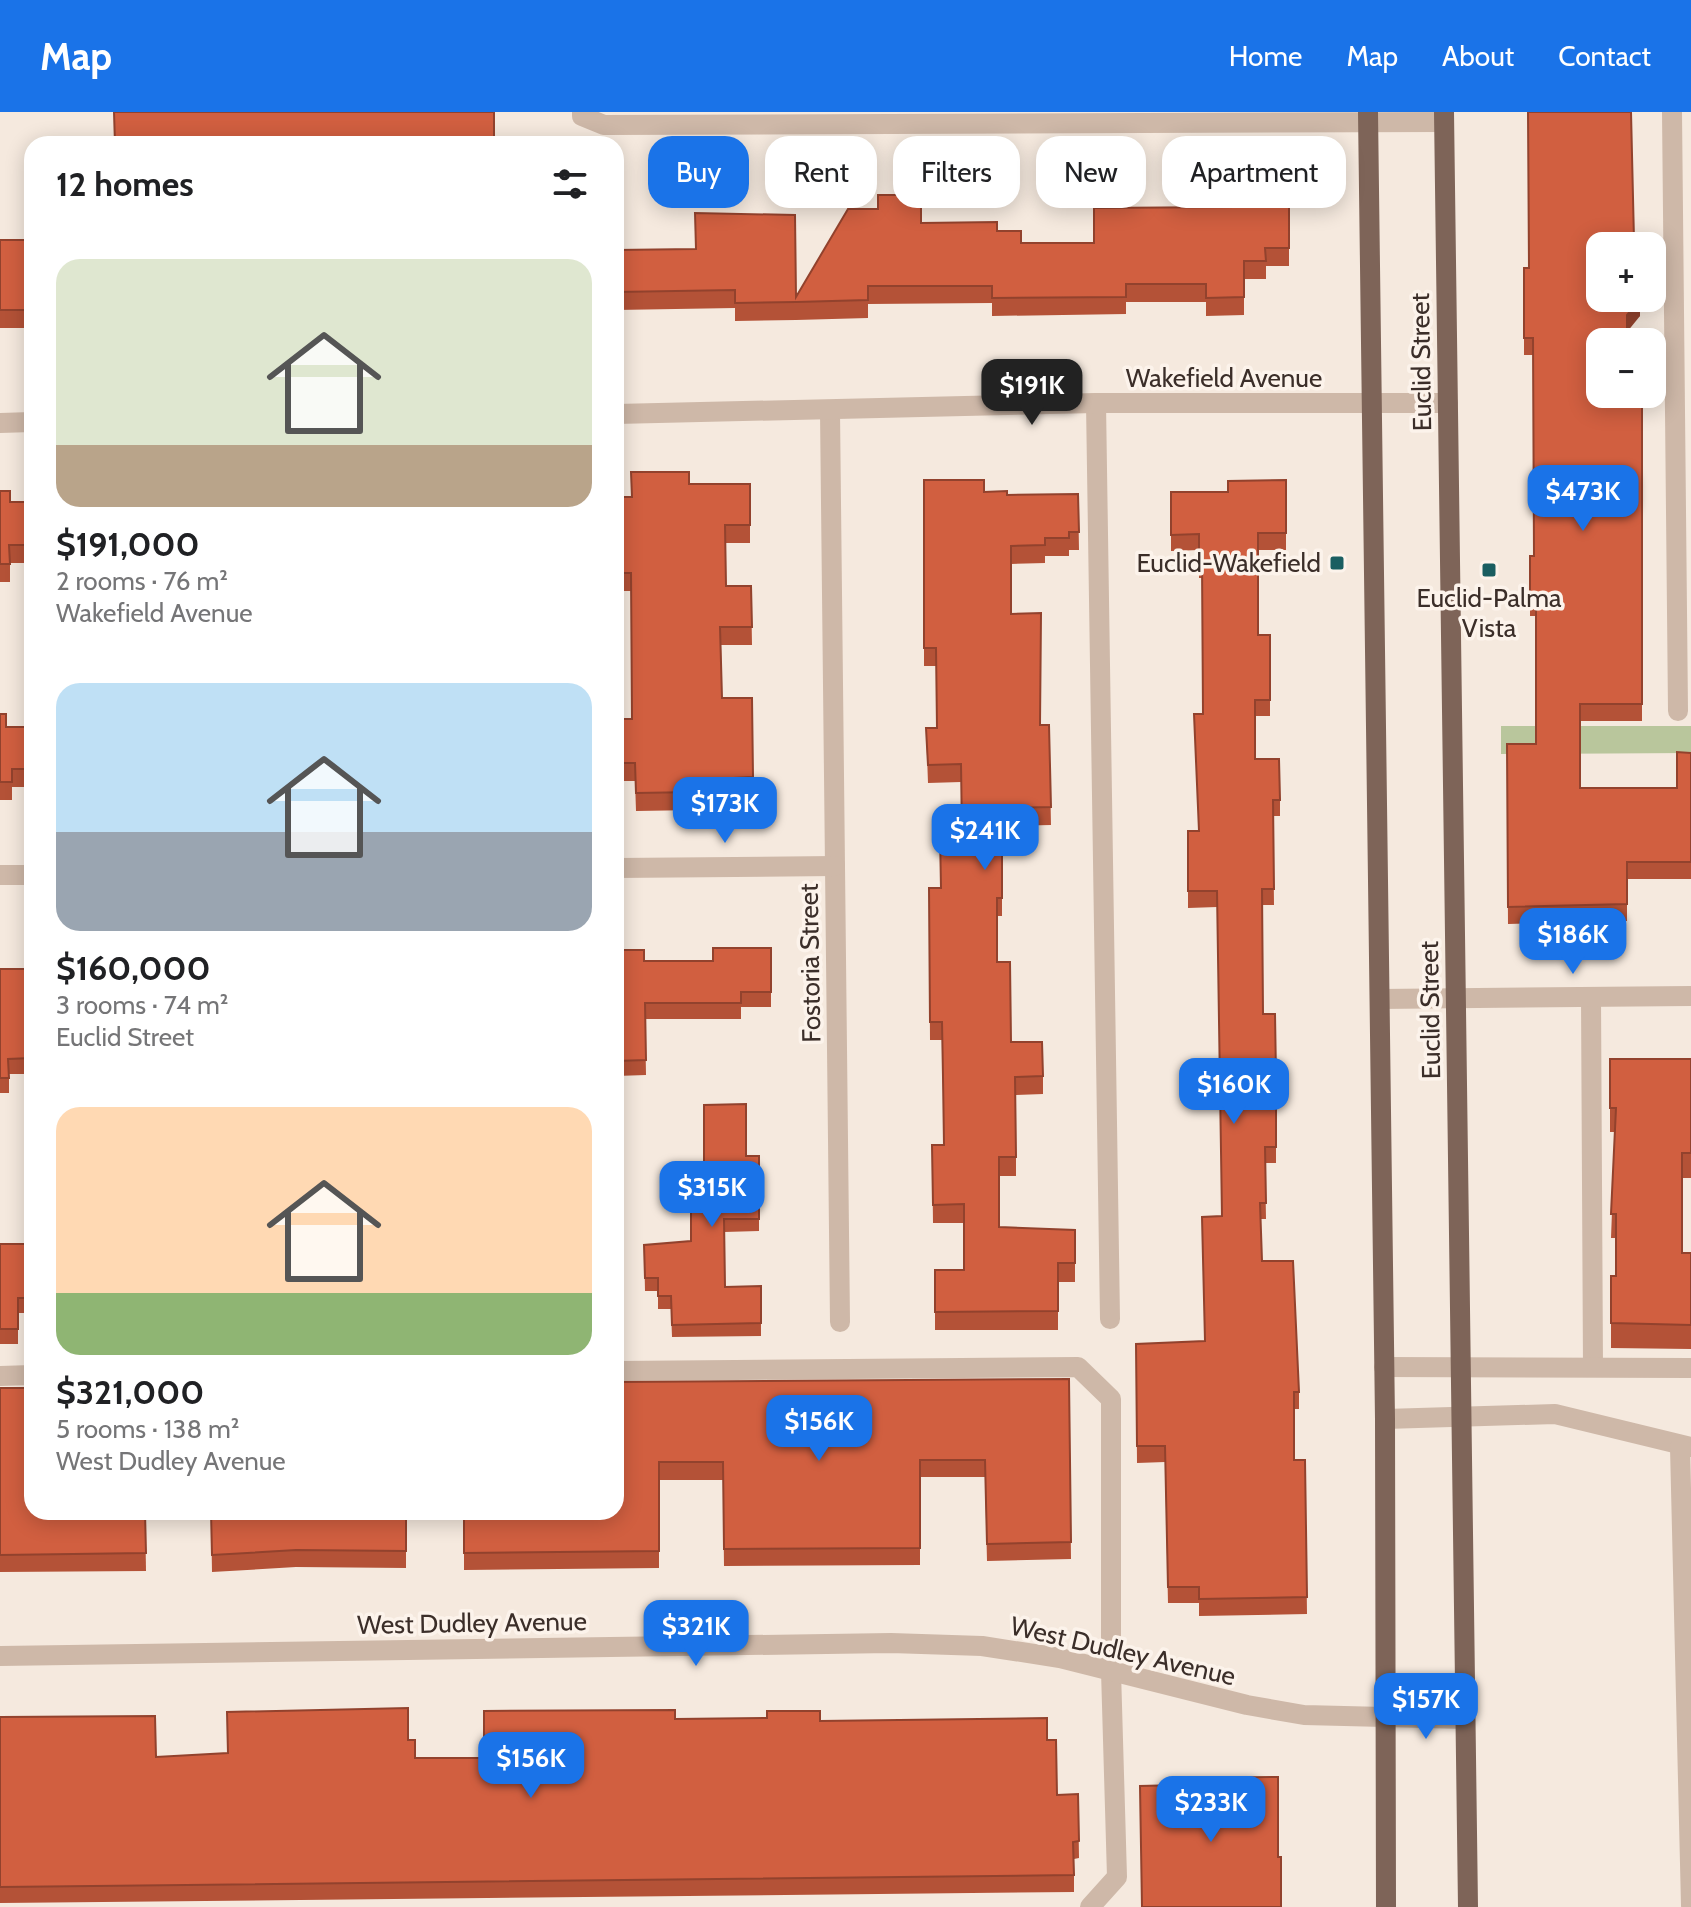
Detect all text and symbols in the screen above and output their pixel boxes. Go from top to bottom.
text: Map [40,33,112,80]
text: Home [1229,39,1302,73]
text: Map [1346,39,1398,73]
text: About [1442,39,1514,73]
text: Contact [1558,39,1651,73]
chip: Buy [648,136,749,208]
chip: Rent [765,136,877,208]
chip: Filters [893,136,1020,208]
chip: New [1036,136,1146,208]
chip: Apartment [1162,136,1346,208]
icon: filters [548,162,592,206]
text: 12 homes [56,163,194,205]
map controls [1586,232,1666,408]
button: + [1586,232,1666,312]
street label: Euclid Street [1404,292,1438,431]
icon: home [252,311,396,455]
button: − [1586,328,1666,408]
pin: $191K [976,359,1088,427]
street label: Wakefield Avenue [1126,362,1322,394]
text: $191K [999,369,1065,401]
pin: $473K [1527,465,1639,533]
text: $473K [1546,475,1620,507]
text: $191,000 [56,523,200,565]
place label: Euclid-Wakefield [1136,547,1321,579]
marker: Euclid-Wakefield [1328,554,1346,572]
marker: Euclid-Palma Vista [1480,561,1498,579]
text: 2 rooms · 76 m² [56,565,228,597]
place label: Euclid-Palma Vista [1417,582,1562,644]
text: Wakefield Avenue [56,597,253,629]
icon: home [252,735,396,879]
pin: $173K [669,777,781,845]
text: $173K [691,787,759,819]
pin: $241K [929,804,1041,872]
text: $241K [950,814,1020,846]
street label: Fostoria Street [793,883,827,1043]
pin: $186K [1517,908,1629,976]
text: $186K [1537,918,1609,950]
street label: Euclid Street [1413,940,1447,1079]
text: $160,000 [56,947,211,989]
text: 3 rooms · 74 m² [56,989,228,1021]
text: Euclid Street [56,1021,194,1053]
pin: $160K [1178,1058,1290,1126]
text: $160K [1197,1068,1271,1100]
icon: home [252,1159,396,1303]
pin: $315K [656,1161,768,1229]
text: $315K [678,1171,746,1203]
text: $321,000 [56,1371,204,1413]
pin: $156K [763,1395,875,1463]
text: $156K [784,1405,854,1437]
text: 5 rooms · 138 m² [56,1413,239,1445]
text: West Dudley Avenue [56,1445,286,1477]
pin: $321K [640,1600,752,1668]
street label: West Dudley Avenue [357,1605,587,1641]
text: $321K [662,1610,730,1642]
street label: West Dudley Avenue [1008,1610,1238,1692]
pin: $157K [1370,1673,1482,1741]
text: $157K [1392,1683,1460,1715]
pin: $156K [475,1732,587,1800]
text: $156K [496,1742,566,1774]
pin: $233K [1155,1776,1267,1844]
text: $233K [1174,1786,1248,1818]

